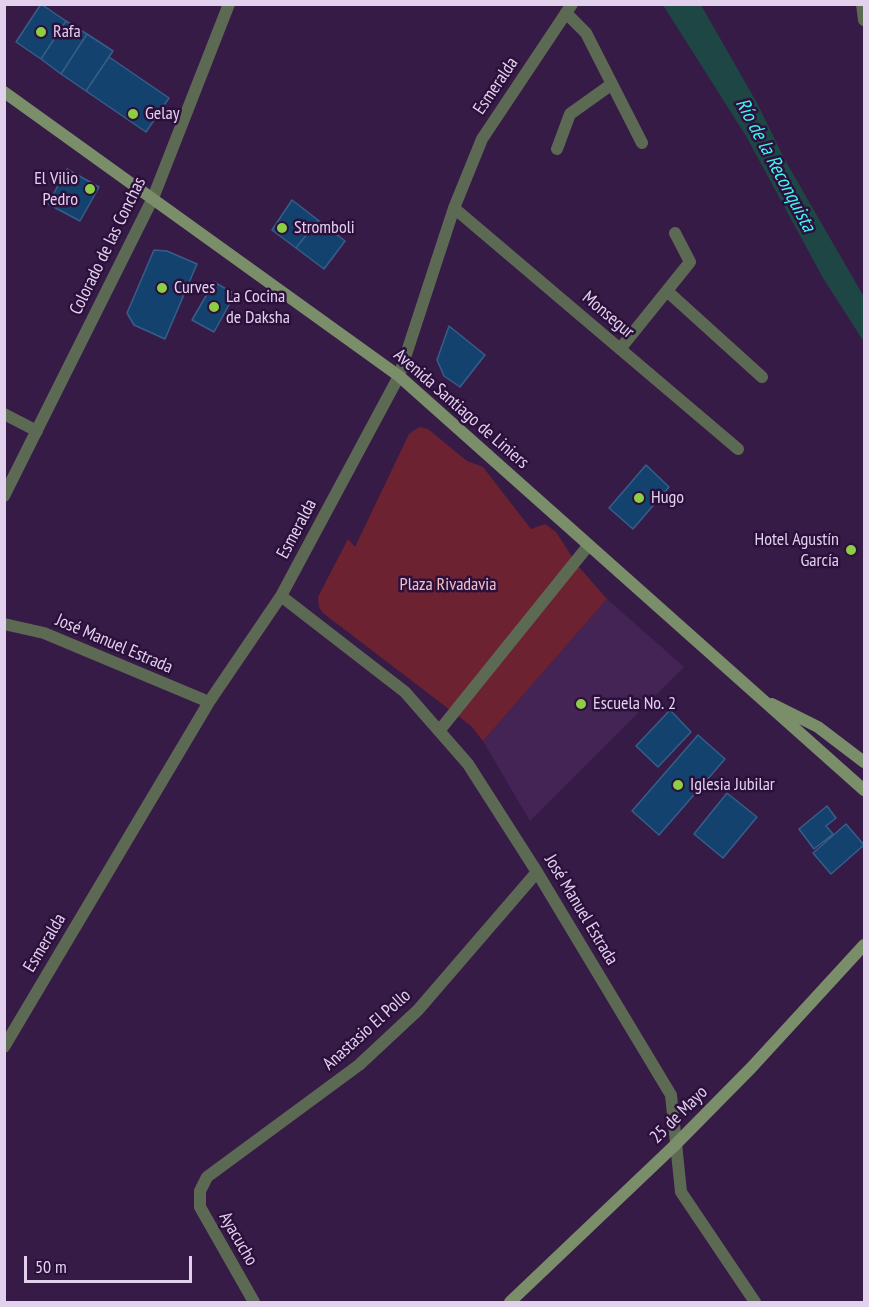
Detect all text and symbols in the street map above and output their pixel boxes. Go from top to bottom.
place label: Rafa [53,21,81,43]
marker: Rafa [34,25,48,39]
street label: Esmeralda [469,53,523,119]
water label: Río de la Reconquista [730,94,820,236]
place label: Gelay [145,103,179,125]
marker: Gelay [126,107,140,121]
place label: El Vilio Pedro [34,168,78,210]
street label: Colorado de las Conchas [65,174,151,318]
marker: El Vilio Pedro [83,182,97,196]
place label: Stromboli [294,217,355,239]
marker: Stromboli [275,221,289,235]
place label: Curves [174,277,215,299]
marker: Curves [155,281,169,295]
place label: La Cocina de Daksha [226,286,290,328]
street label: Monsegur [578,287,638,343]
marker: La Cocina de Daksha [207,300,221,314]
street label: Avenida Santiago de Liniers [389,344,533,474]
place label: Hugo [651,487,684,509]
marker: Hugo [632,491,646,505]
street label: Esmeralda [272,496,322,562]
place label: Hotel Agustín García [755,529,839,572]
marker: Hotel Agustín García [844,543,858,557]
park label: Plaza Rivadavia [400,574,496,596]
street label: José Manuel Estrada [52,610,176,678]
place label: Escuela No. 2 [593,693,676,715]
marker: Escuela No. 2 [574,697,588,711]
place label: Iglesia Jubilar [690,774,775,796]
marker: Iglesia Jubilar [671,778,685,792]
street label: José Manuel Estrada [540,851,622,969]
street label: Esmeralda [19,910,71,976]
street label: Anastasio El Pollo [319,985,415,1075]
street label: 25 de Mayo [646,1082,712,1148]
street label: Ayacucho [214,1208,262,1270]
scale bar [27,1244,195,1282]
text: 50 m [35,1255,67,1278]

